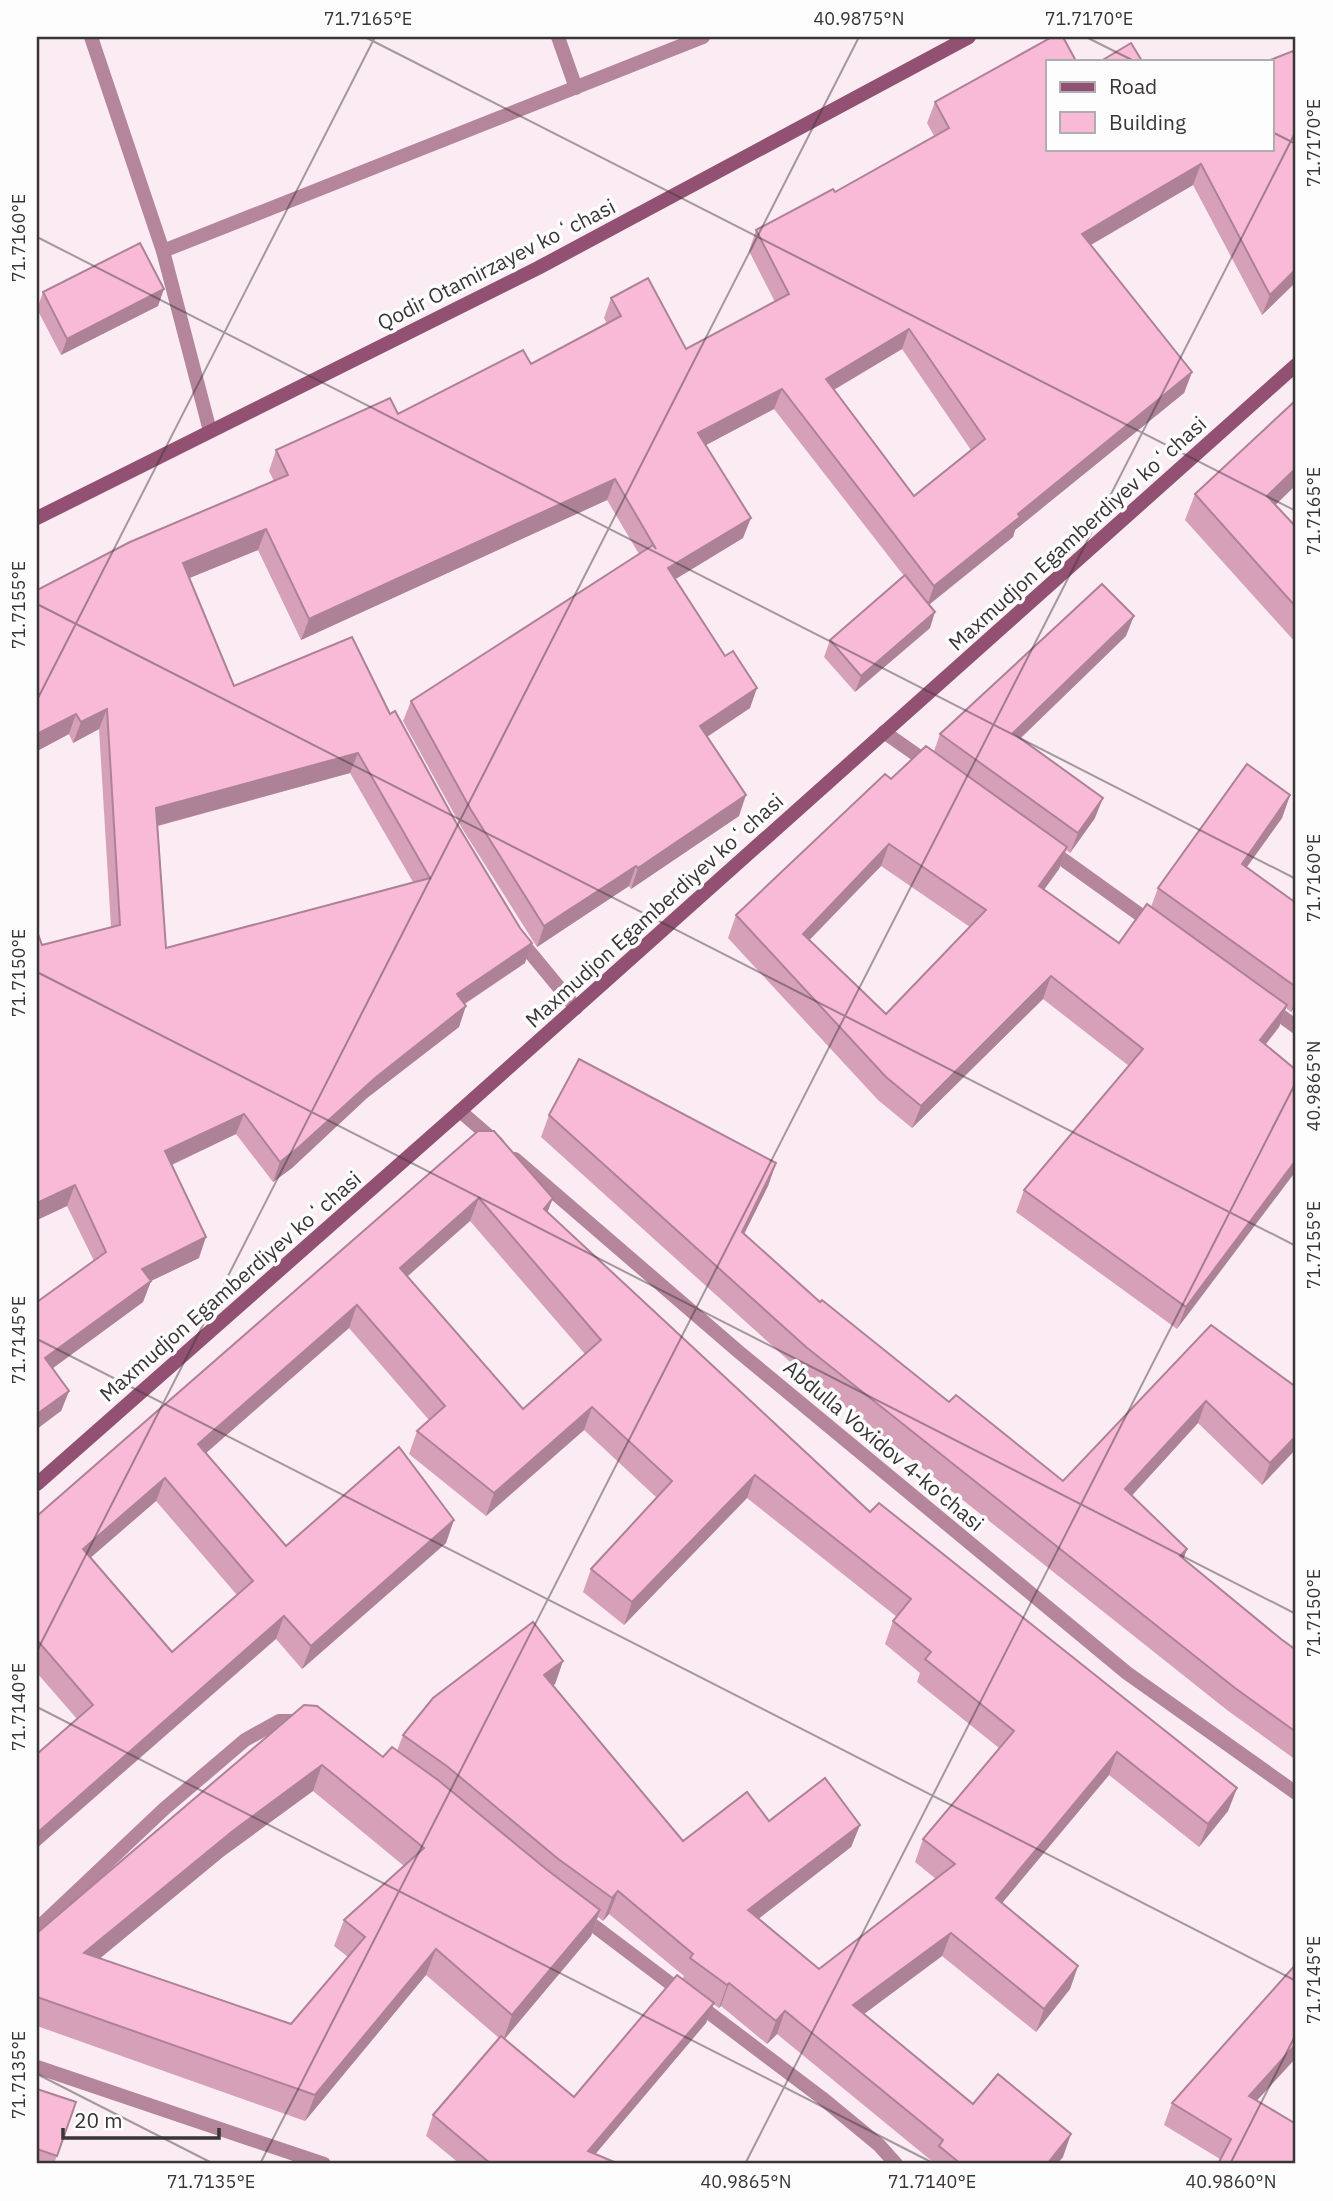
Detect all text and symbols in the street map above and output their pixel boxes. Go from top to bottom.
text: 71.7165°E [324,7,412,30]
text: 40.9875°N [814,7,904,30]
text: 71.7170°E [1045,7,1133,30]
legend [1046,60,1274,150]
text: Road [1109,72,1157,100]
text: 71.7170°E [1302,99,1325,187]
text: Building [1109,108,1186,136]
street label: Qodir Otamirzayev koʻchasi [372,192,620,336]
text: 71.7160°E [7,194,30,282]
street label: Maxmudjon Egamberdiyev koʻchasi [942,410,1212,656]
text: 71.7165°E [1302,467,1325,555]
text: 71.7155°E [7,561,30,649]
street label: Maxmudjon Egamberdiyev koʻchasi [519,787,789,1033]
text: 71.7160°E [1302,834,1325,922]
text: 71.7150°E [7,929,30,1017]
text: 40.9865°N [1302,1041,1325,1131]
street label: Maxmudjon Egamberdiyev koʻchasi [93,1165,367,1407]
text: 71.7155°E [1302,1201,1325,1289]
text: 71.7145°E [7,1296,30,1384]
street label: Abdulla Voxidov 4-ko'chasi [778,1353,990,1537]
text: 71.7150°E [1302,1569,1325,1657]
text: 71.7140°E [7,1663,30,1751]
text: 71.7145°E [1302,1936,1325,2024]
text: 71.7135°E [7,2031,30,2119]
scale bar [63,2096,219,2140]
text: 20 m [74,2106,123,2134]
text: 71.7135°E [167,2170,255,2193]
text: 40.9865°N [701,2170,791,2193]
text: 71.7140°E [888,2170,976,2193]
text: 40.9860°N [1186,2170,1276,2193]

